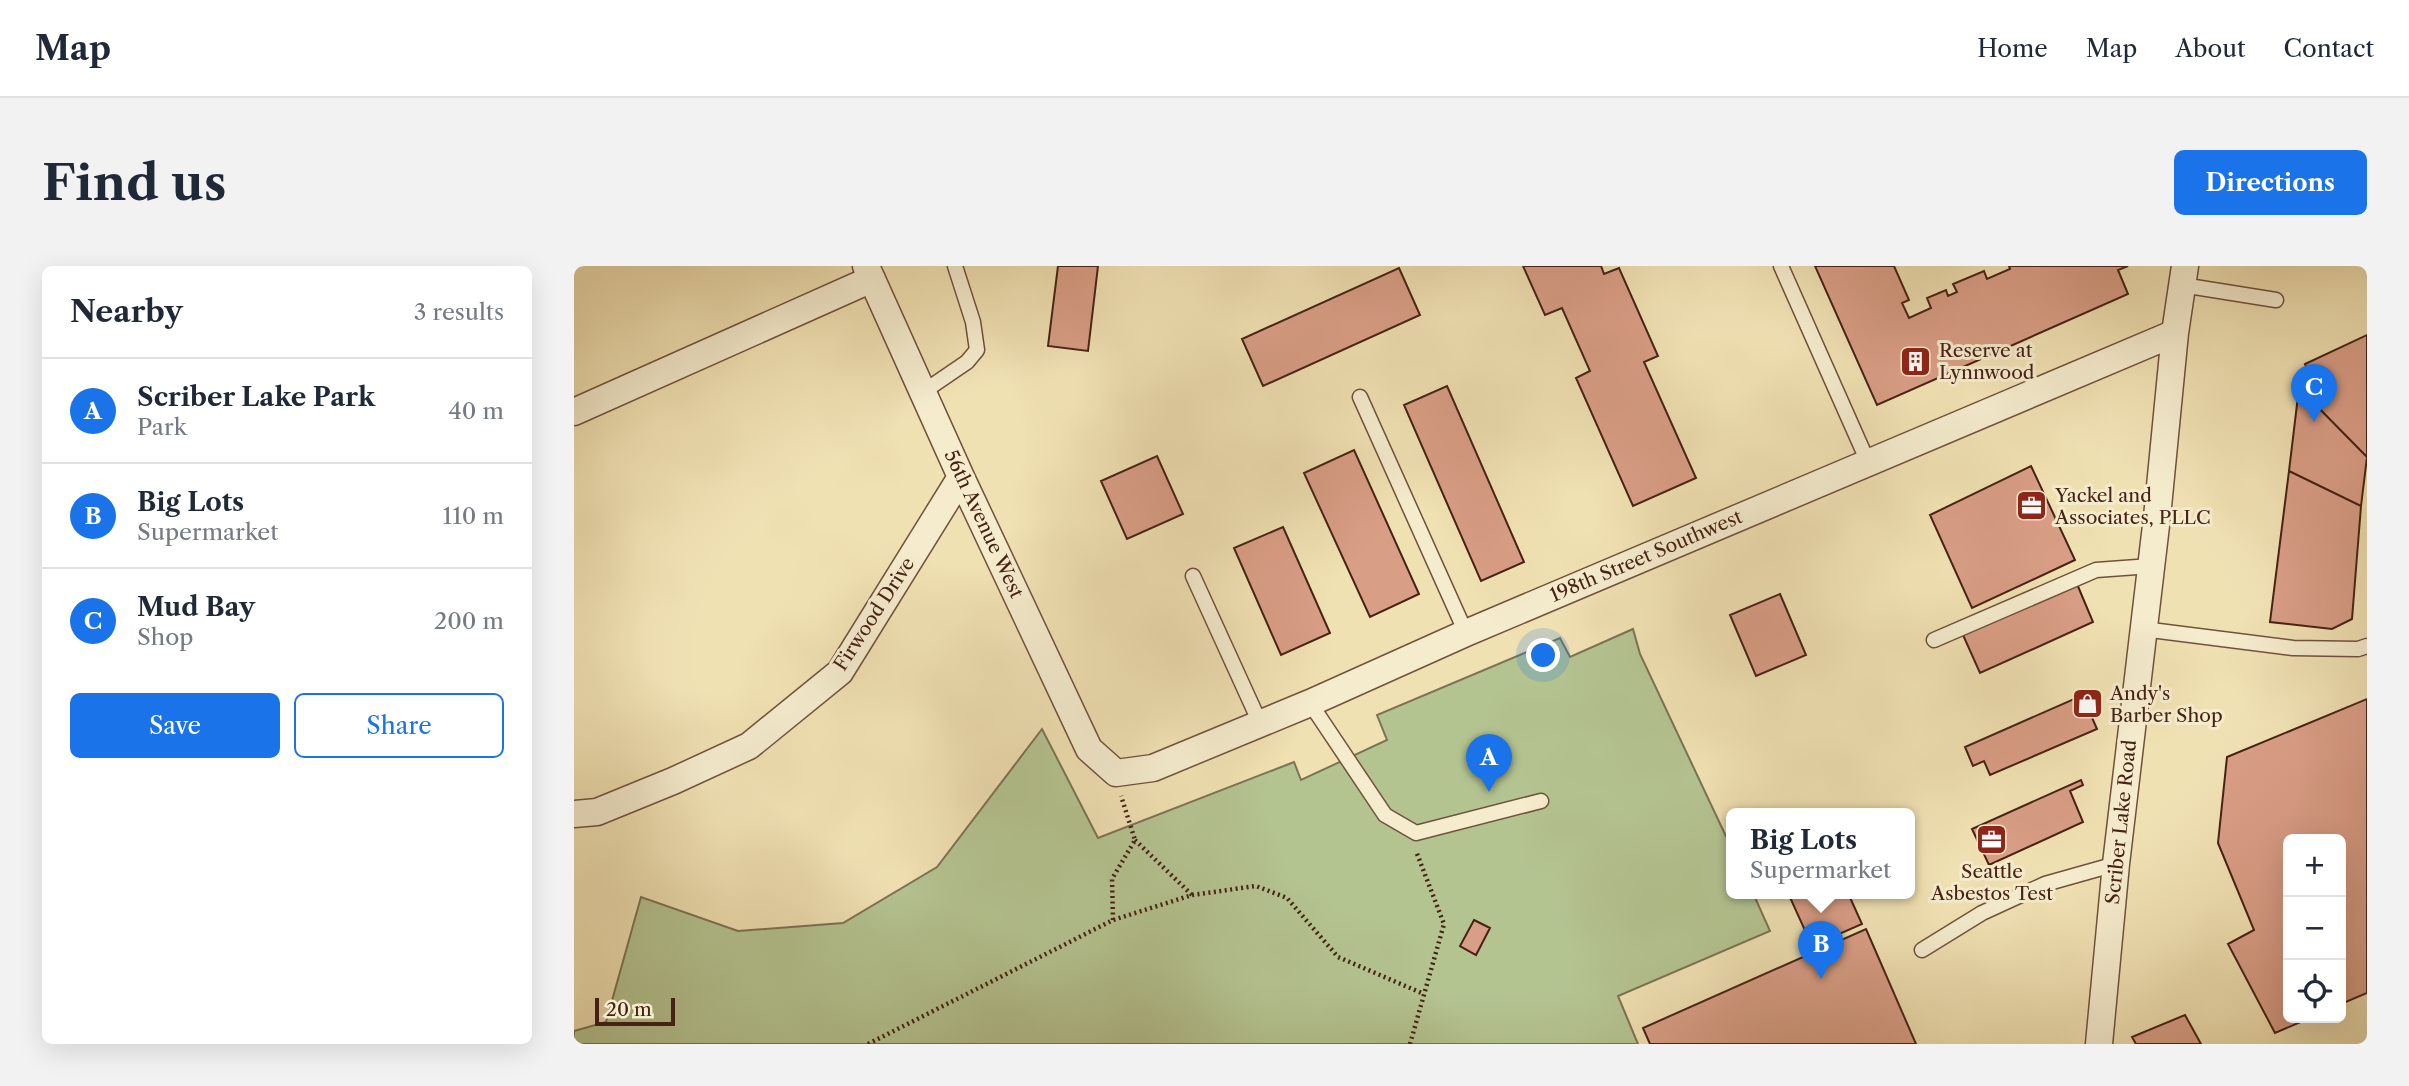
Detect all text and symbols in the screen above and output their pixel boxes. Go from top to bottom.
text: Map [35,28,111,69]
text: Home [1977,34,2048,63]
text: Map [2086,34,2137,63]
text: About [2175,34,2246,63]
text: Contact [2284,34,2374,63]
button: Directions [2174,150,2367,215]
text: Find us [42,152,226,213]
text: Nearby [70,293,183,330]
text: 3 results [414,298,504,326]
place label: Reserve at Lynnwood [1939,339,2035,384]
building icon: Reserve at Lynnwood [1899,344,1933,378]
pin: C [2291,364,2337,422]
text: Scriber Lake Park [137,381,375,413]
text: A [84,397,102,425]
text: 40 m [449,397,504,425]
text: Park [137,413,187,441]
street label: 56th Avenue West [940,446,1029,602]
place label: Yackel and Associates, PLLC [2054,484,2211,529]
text: Big Lots [137,486,244,518]
office icon: Yackel and Associates, PLLC [2015,489,2049,523]
text: B [84,502,102,530]
text: 110 m [443,502,504,530]
street label: 198th Street Southwest [1546,505,1746,607]
text: Supermarket [137,518,278,546]
street label: Firwood Drive [829,553,919,675]
text: Mud Bay [137,591,255,623]
text: C [84,607,102,635]
text: 200 m [434,607,504,635]
text: Shop [137,623,193,651]
your location [1526,638,1560,672]
place label: Andy's Barber Shop [2109,682,2223,727]
shop icon: Andy's Barber Shop [2070,687,2104,721]
button: Save [70,693,280,758]
button: Share [294,693,504,758]
pin: A [1466,734,1512,792]
street label: Scriber Lake Road [2101,738,2141,905]
popup [1726,808,1915,899]
office icon: Seattle Asbestos Test [1975,823,2009,857]
text: Big Lots [1750,824,1857,856]
map controls [2283,834,2346,1023]
button: + [2283,834,2346,897]
text: Supermarket [1750,856,1891,884]
place label: Seattle Asbestos Test [1930,860,2053,905]
button: − [2283,897,2346,960]
pin: B [1798,921,1844,979]
button: locate [2283,960,2346,1023]
scale bar [595,995,676,1027]
text: 20 m [606,998,652,1021]

